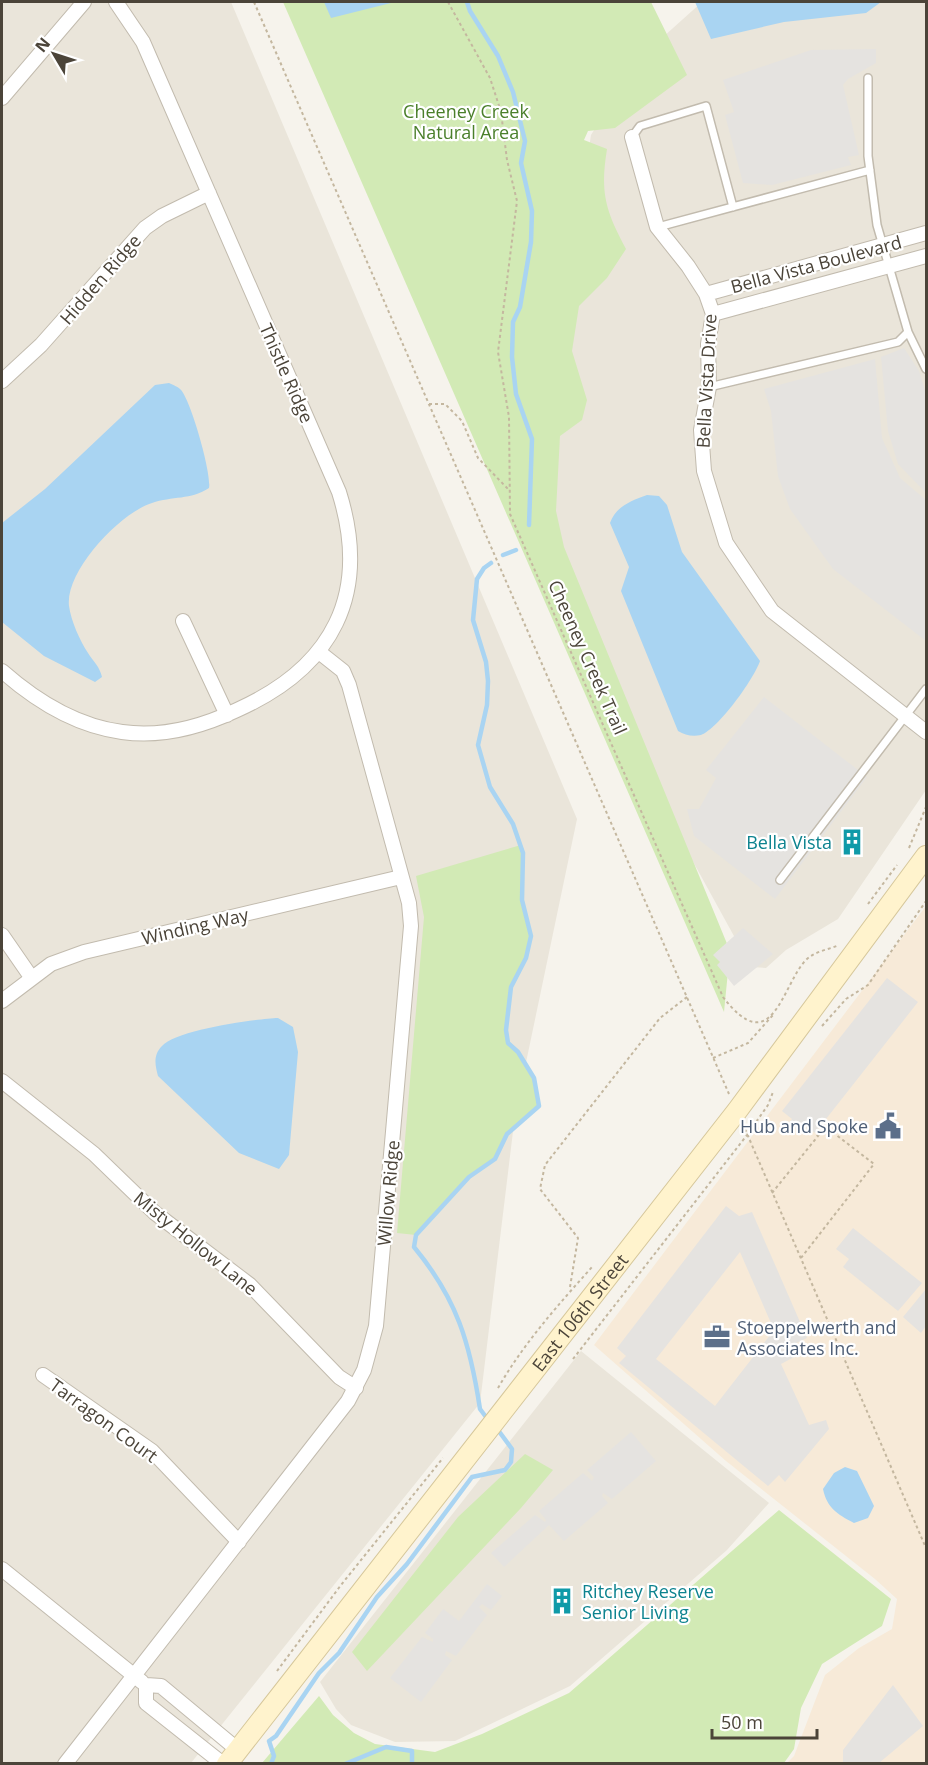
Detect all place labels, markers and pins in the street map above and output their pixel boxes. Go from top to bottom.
building icon: Bella Vista [837,827,867,857]
place label: Bella Vista [746,830,832,854]
public building icon: Hub and Spoke [873,1111,903,1141]
place label: Hub and Spoke [740,1114,868,1138]
place label: Stoeppelwerth and Associates Inc. [737,1315,897,1360]
office icon: Stoeppelwerth and Associates Inc. [702,1322,732,1352]
place label: Ritchey Reserve Senior Living [582,1579,714,1624]
building icon: Ritchey Reserve Senior Living [547,1586,577,1616]

